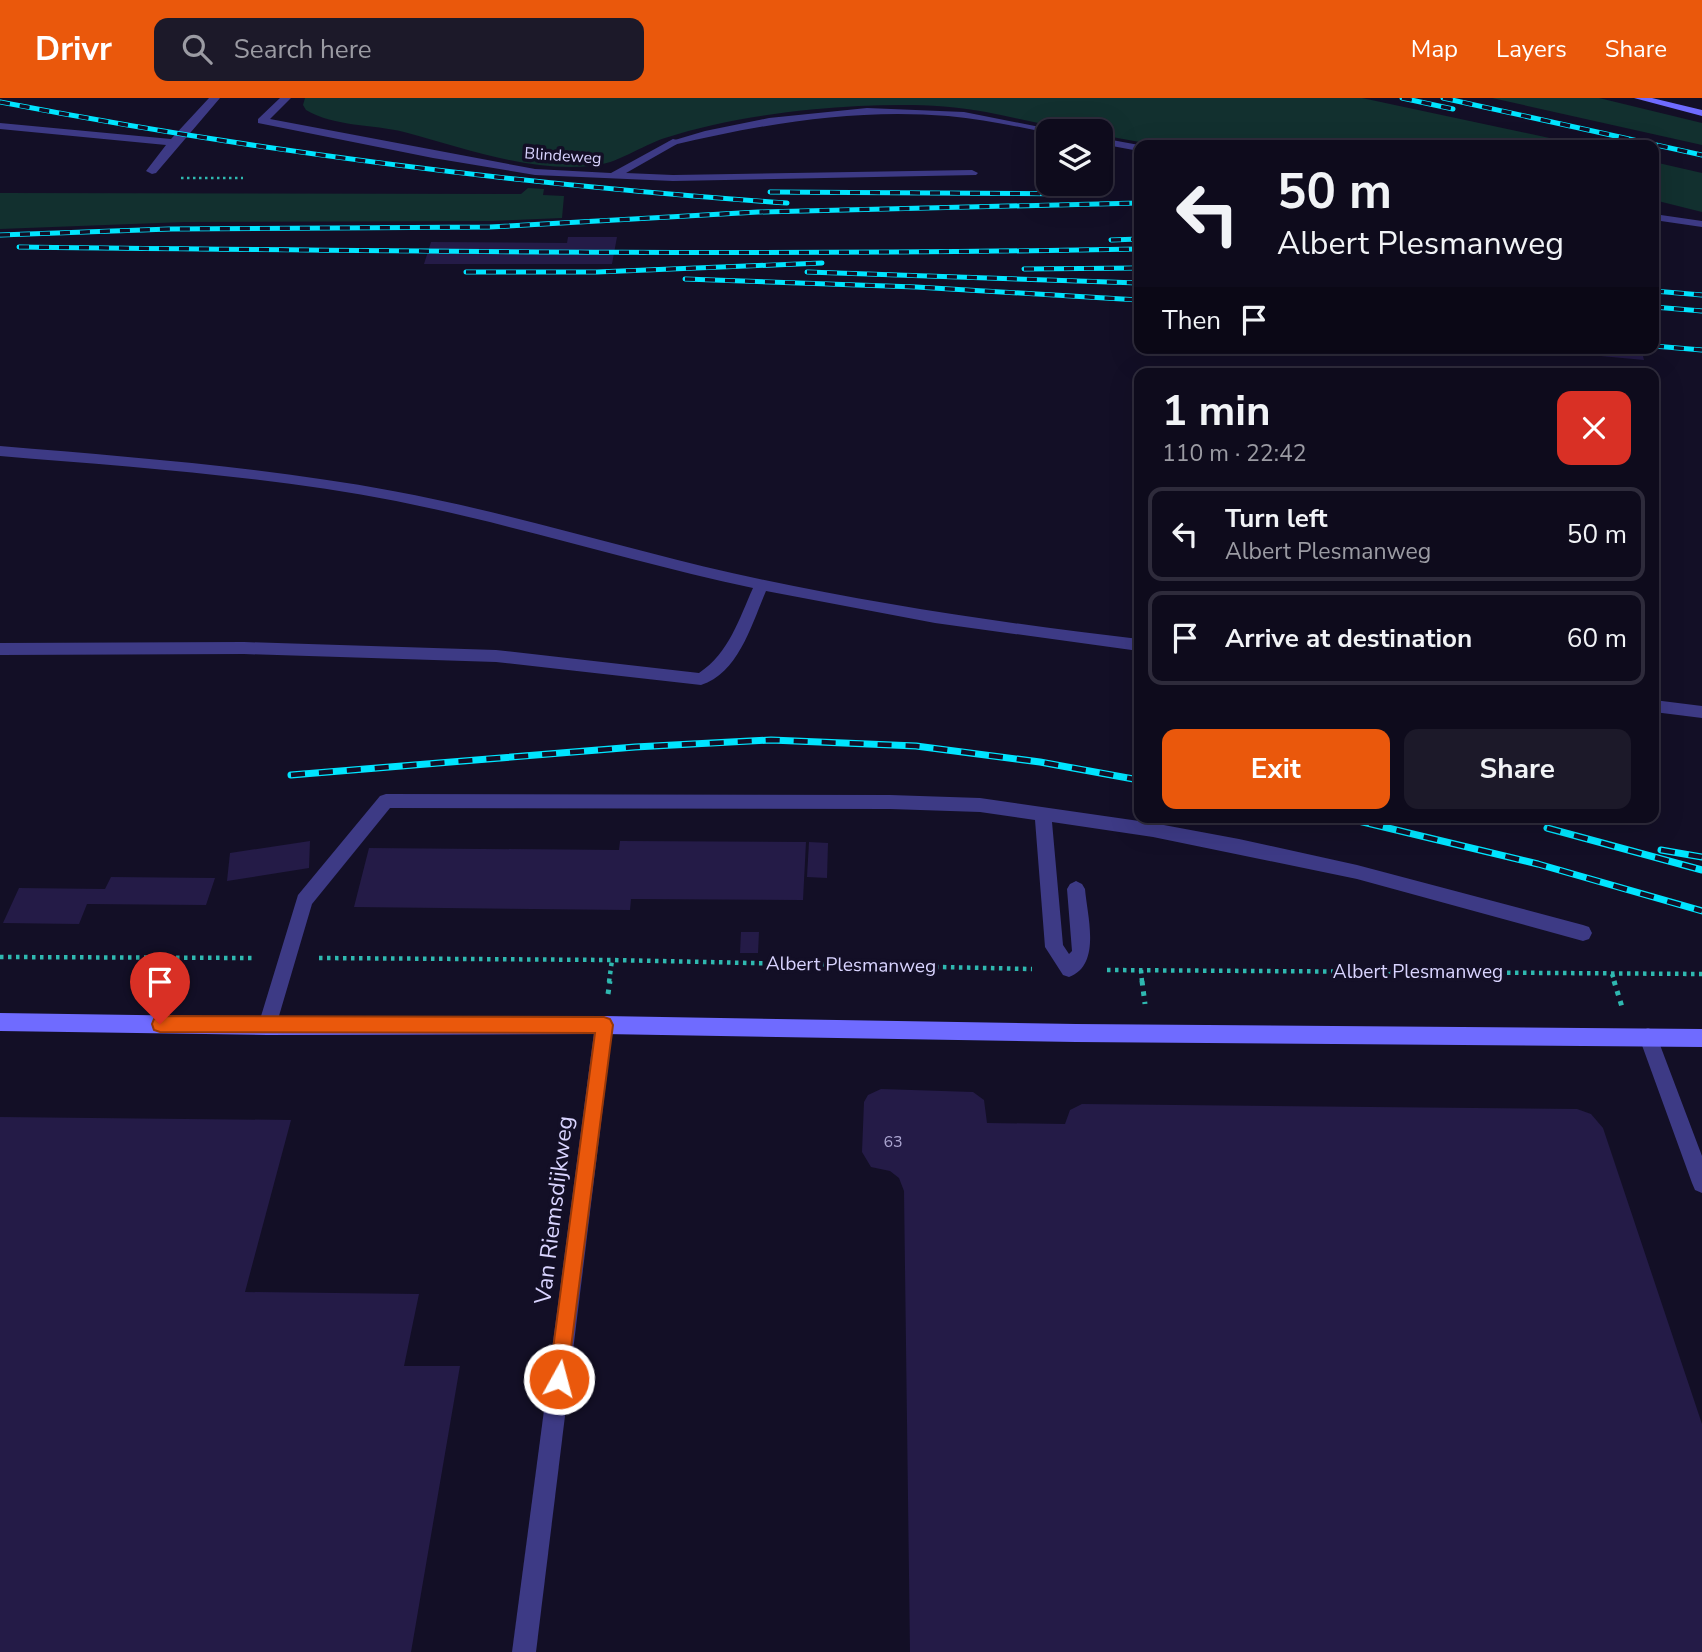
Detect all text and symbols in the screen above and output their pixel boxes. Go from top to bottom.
search box [154,18,644,81]
text: Drivr [35,27,112,72]
icon: search [178,30,216,68]
text: Search here [234,32,372,67]
text: Map [1411,33,1458,65]
text: Layers [1496,33,1567,65]
text: Share [1605,33,1667,65]
map controls [1036,119,1113,196]
button: layers [1036,119,1113,196]
street label: Blindeweg [524,142,602,170]
text: 50 m [1277,158,1392,225]
icon: left [1162,168,1253,259]
text: Albert Plesmanweg [1277,222,1564,265]
icon: arrive [1235,301,1273,339]
text: Then [1162,303,1221,338]
text: 1 min [1162,383,1271,440]
button: close [1557,391,1631,465]
text: 110 m · 22:42 [1162,438,1307,469]
text: Turn left [1225,501,1328,536]
icon: left [1166,515,1204,553]
text: 50 m [1567,517,1627,552]
text: Albert Plesmanweg [1225,536,1431,567]
icon: arrive [1166,619,1204,657]
text: Arrive at destination [1225,621,1472,656]
text: 60 m [1567,621,1627,656]
button: Exit [1162,729,1390,809]
button: Share [1404,729,1631,809]
street label: Albert Plesmanweg [766,951,936,979]
pin [130,952,190,1024]
street label: Albert Plesmanweg [1333,959,1503,985]
icon: arrive [141,963,179,1001]
street label: Van Riemsdijkweg [527,1114,581,1307]
house number: 63 [883,1131,903,1153]
position arrow [522,1342,596,1416]

